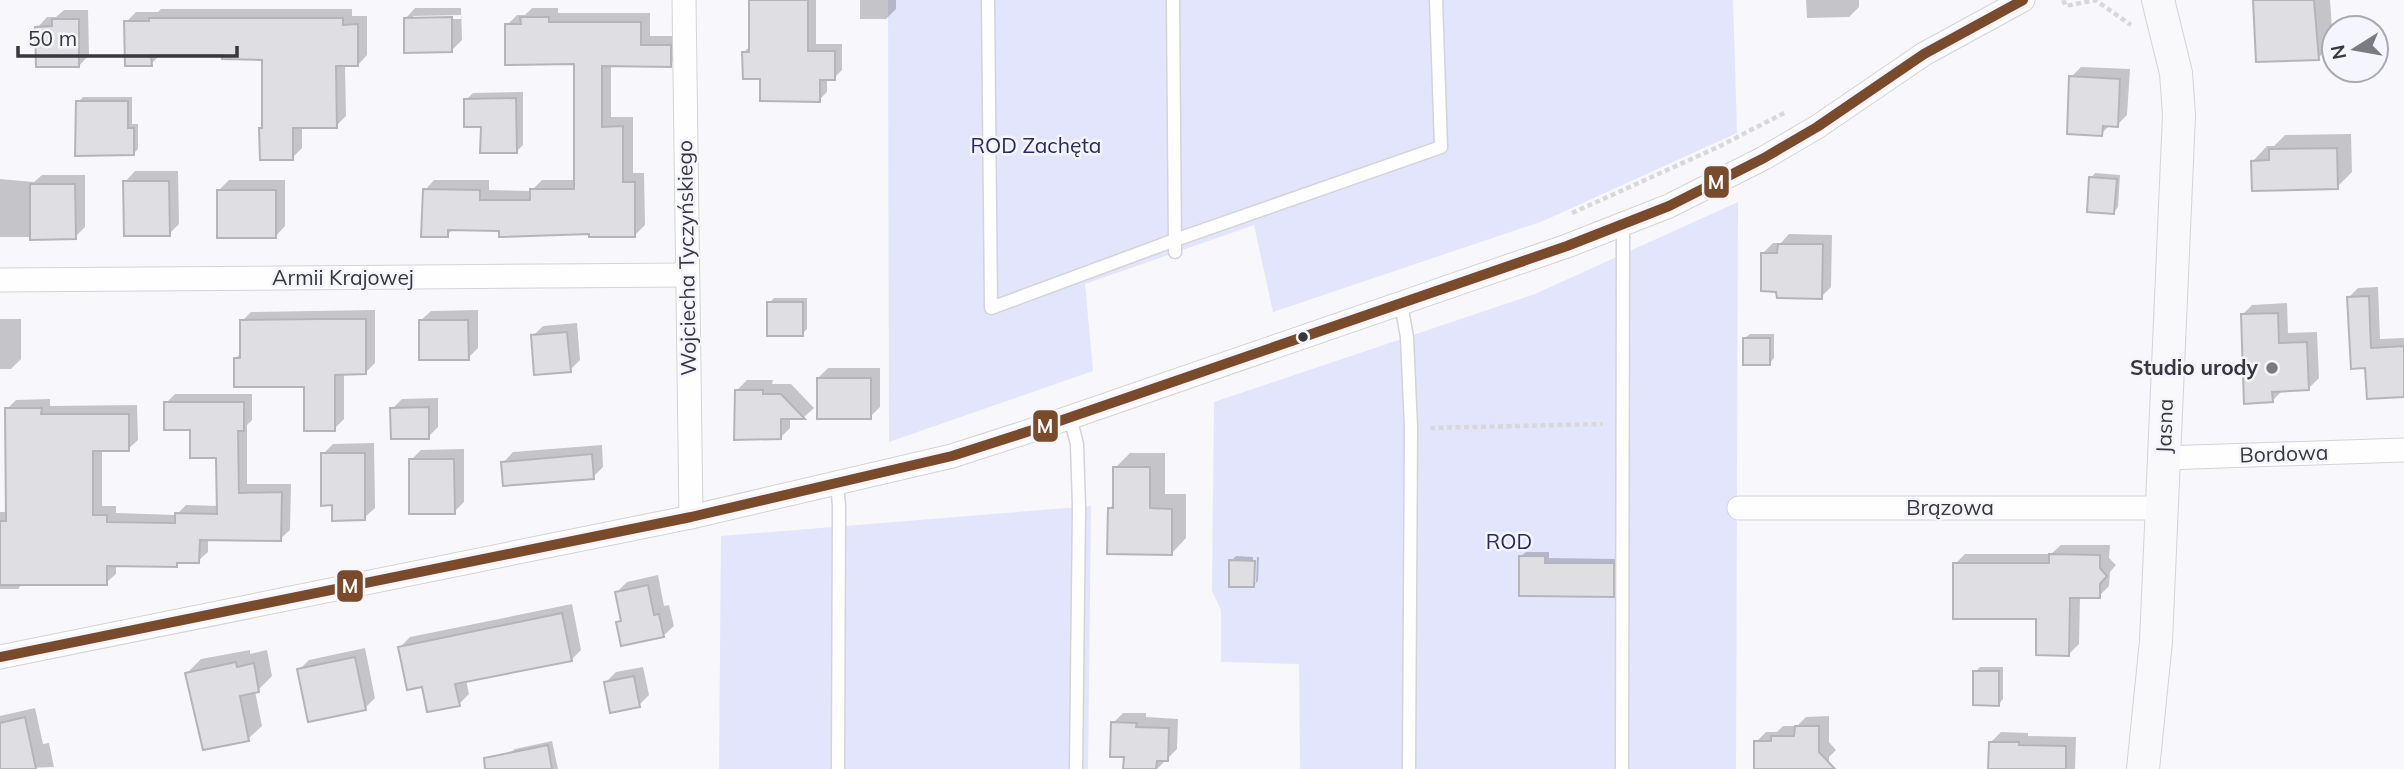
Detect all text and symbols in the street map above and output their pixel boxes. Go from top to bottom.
scale bar [18,14,236,58]
north arrow [2320,14,2390,84]
text: 50 m [28,25,77,51]
text: N [2325,43,2351,62]
park label: ROD Zachęta [971,132,1101,158]
street label: Wojciecha Tyczyńskiego [671,140,701,376]
line badge: M [1703,165,1730,199]
text: M [1708,170,1724,194]
street label: Armii Krajowej [272,264,414,290]
unlabelled marker [1296,330,1310,344]
place label: Studio urody [2130,354,2259,380]
marker: Studio urody [2264,360,2280,376]
street label: Jasna [2150,398,2178,454]
line badge: M [1032,409,1059,443]
text: M [1037,414,1053,438]
street label: Bordowa [2239,438,2329,468]
street label: Brązowa [1906,494,1994,520]
park label: ROD [1486,528,1532,554]
line badge: M [336,569,364,603]
text: M [342,574,358,598]

